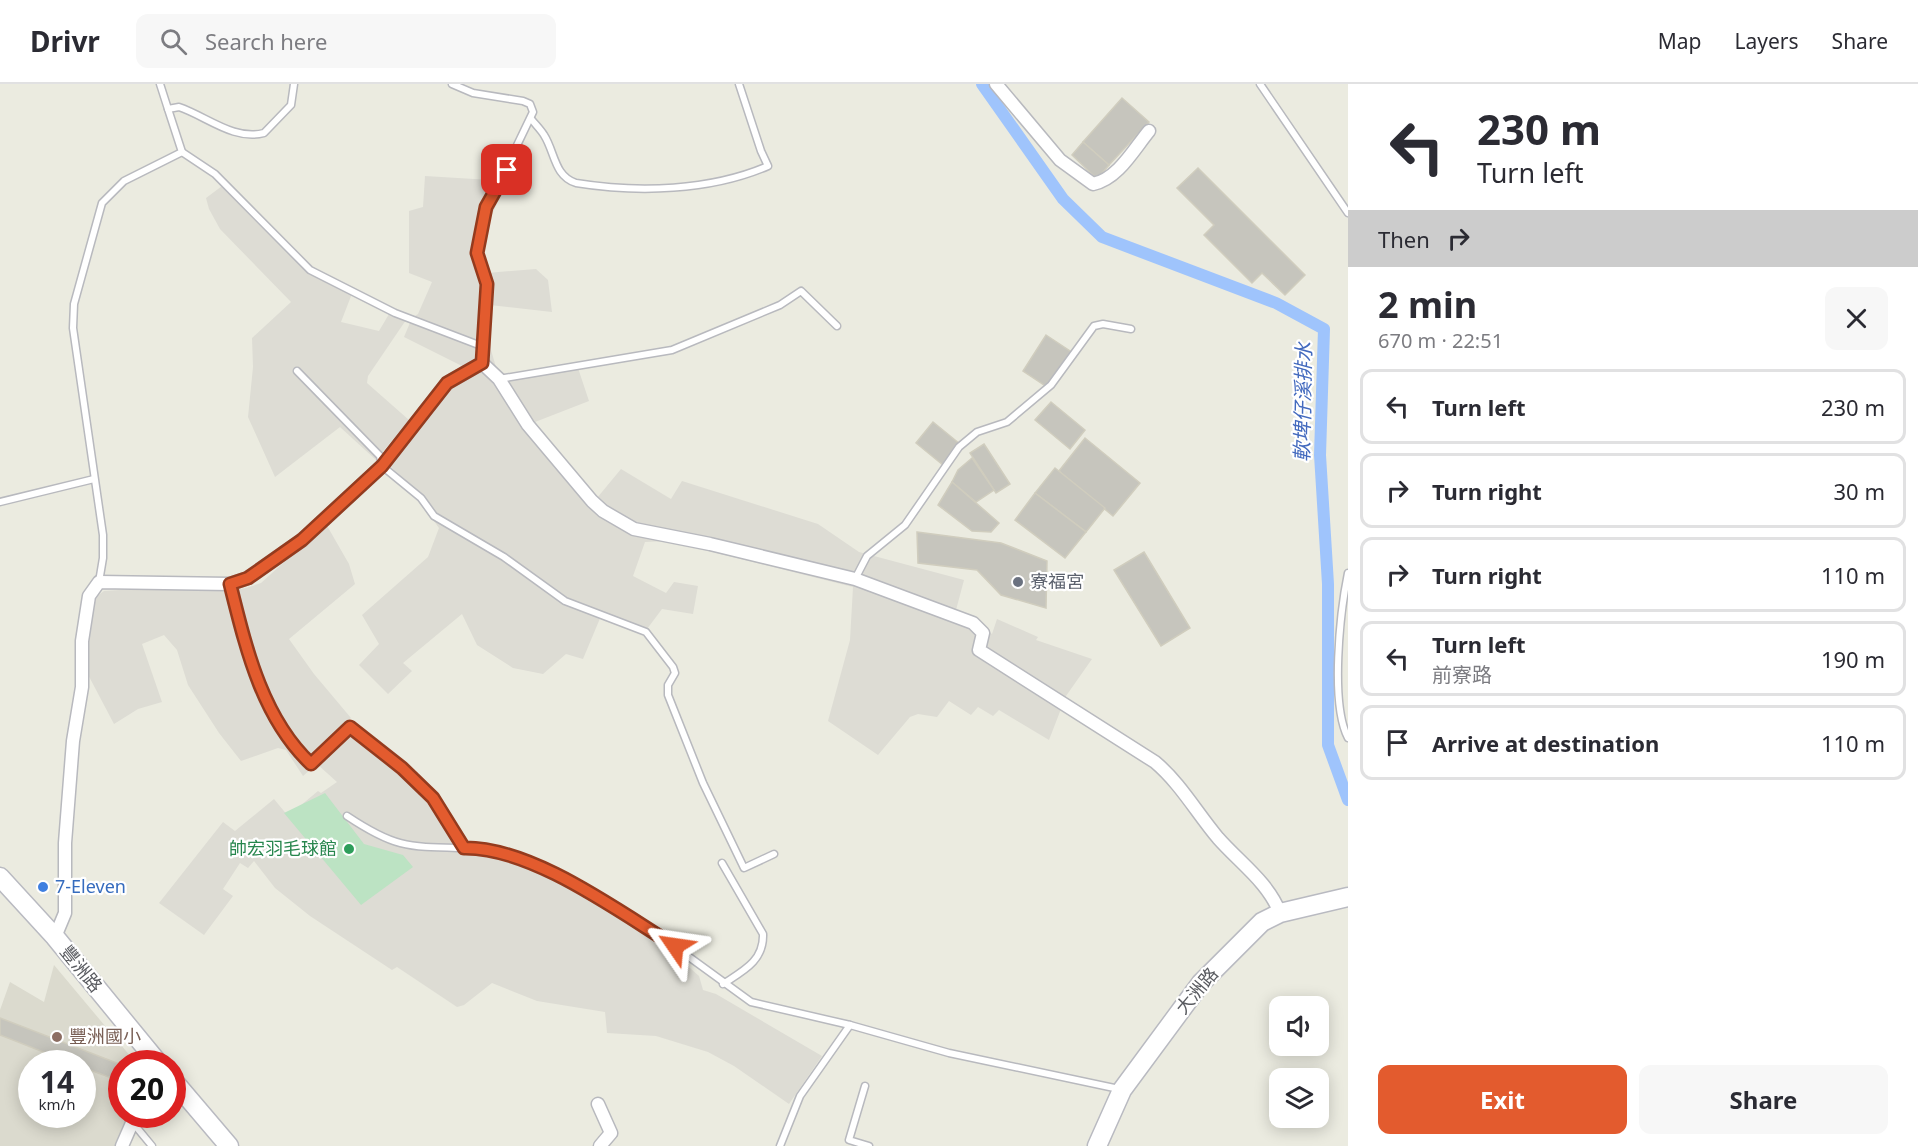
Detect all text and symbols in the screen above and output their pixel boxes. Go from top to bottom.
search box [136,14,556,68]
text: Drivr [30,22,100,60]
icon: search [157,25,190,58]
text: Search here [205,26,327,56]
text: Map [1658,27,1702,55]
text: Layers [1735,27,1799,55]
text: Share [1832,27,1888,55]
text: 230 m [1477,100,1601,157]
icon: left [1378,108,1456,186]
pin [481,144,532,195]
icon: arrive [490,153,523,186]
text: Turn left [1477,154,1583,191]
icon: right [1442,222,1475,255]
text: Then [1378,224,1430,254]
text: 2 min [1378,280,1477,329]
button: close [1825,287,1888,350]
text: 670 m · 22:51 [1378,327,1503,354]
water label: 軟埤仔溪排水 [1288,341,1317,462]
icon: left [1381,390,1414,423]
text: Turn left [1432,392,1526,422]
text: 230 m [1821,392,1885,422]
icon: right [1381,474,1414,507]
text: Turn right [1432,476,1542,506]
text: 30 m [1834,476,1885,506]
icon: right [1381,558,1414,591]
text: Turn right [1432,560,1542,590]
text: 110 m [1821,560,1885,590]
place label: 寮福宮 [1030,569,1084,593]
marker: 寮福宮 [1011,575,1025,589]
text: Turn left [1432,629,1526,659]
icon: left [1381,642,1414,675]
text: 190 m [1821,644,1885,674]
text: 前寮路 [1432,661,1492,688]
icon: arrive [1381,726,1414,759]
text: Arrive at destination [1432,728,1659,758]
text: 110 m [1821,728,1885,758]
place label: 帥宏羽毛球館 [229,836,337,860]
marker: 帥宏羽毛球館 [342,842,356,856]
place label: 7-Eleven [55,874,126,898]
marker: 7-Eleven [36,880,50,894]
position arrow [643,914,707,978]
street label: 豐洲路 [55,940,108,997]
street label: 大洲路 [1170,962,1223,1019]
map controls [1269,996,1329,1128]
button: sound [1269,996,1329,1056]
place label: 豐洲國小 [69,1024,141,1048]
marker: 豐洲國小 [50,1030,64,1044]
speed limit sign: 20 [108,1050,186,1128]
text: 14 [40,1061,74,1102]
button: Exit [1378,1065,1627,1134]
button: Share [1639,1065,1888,1134]
button: layers [1269,1068,1329,1128]
text: km/h [39,1094,75,1114]

